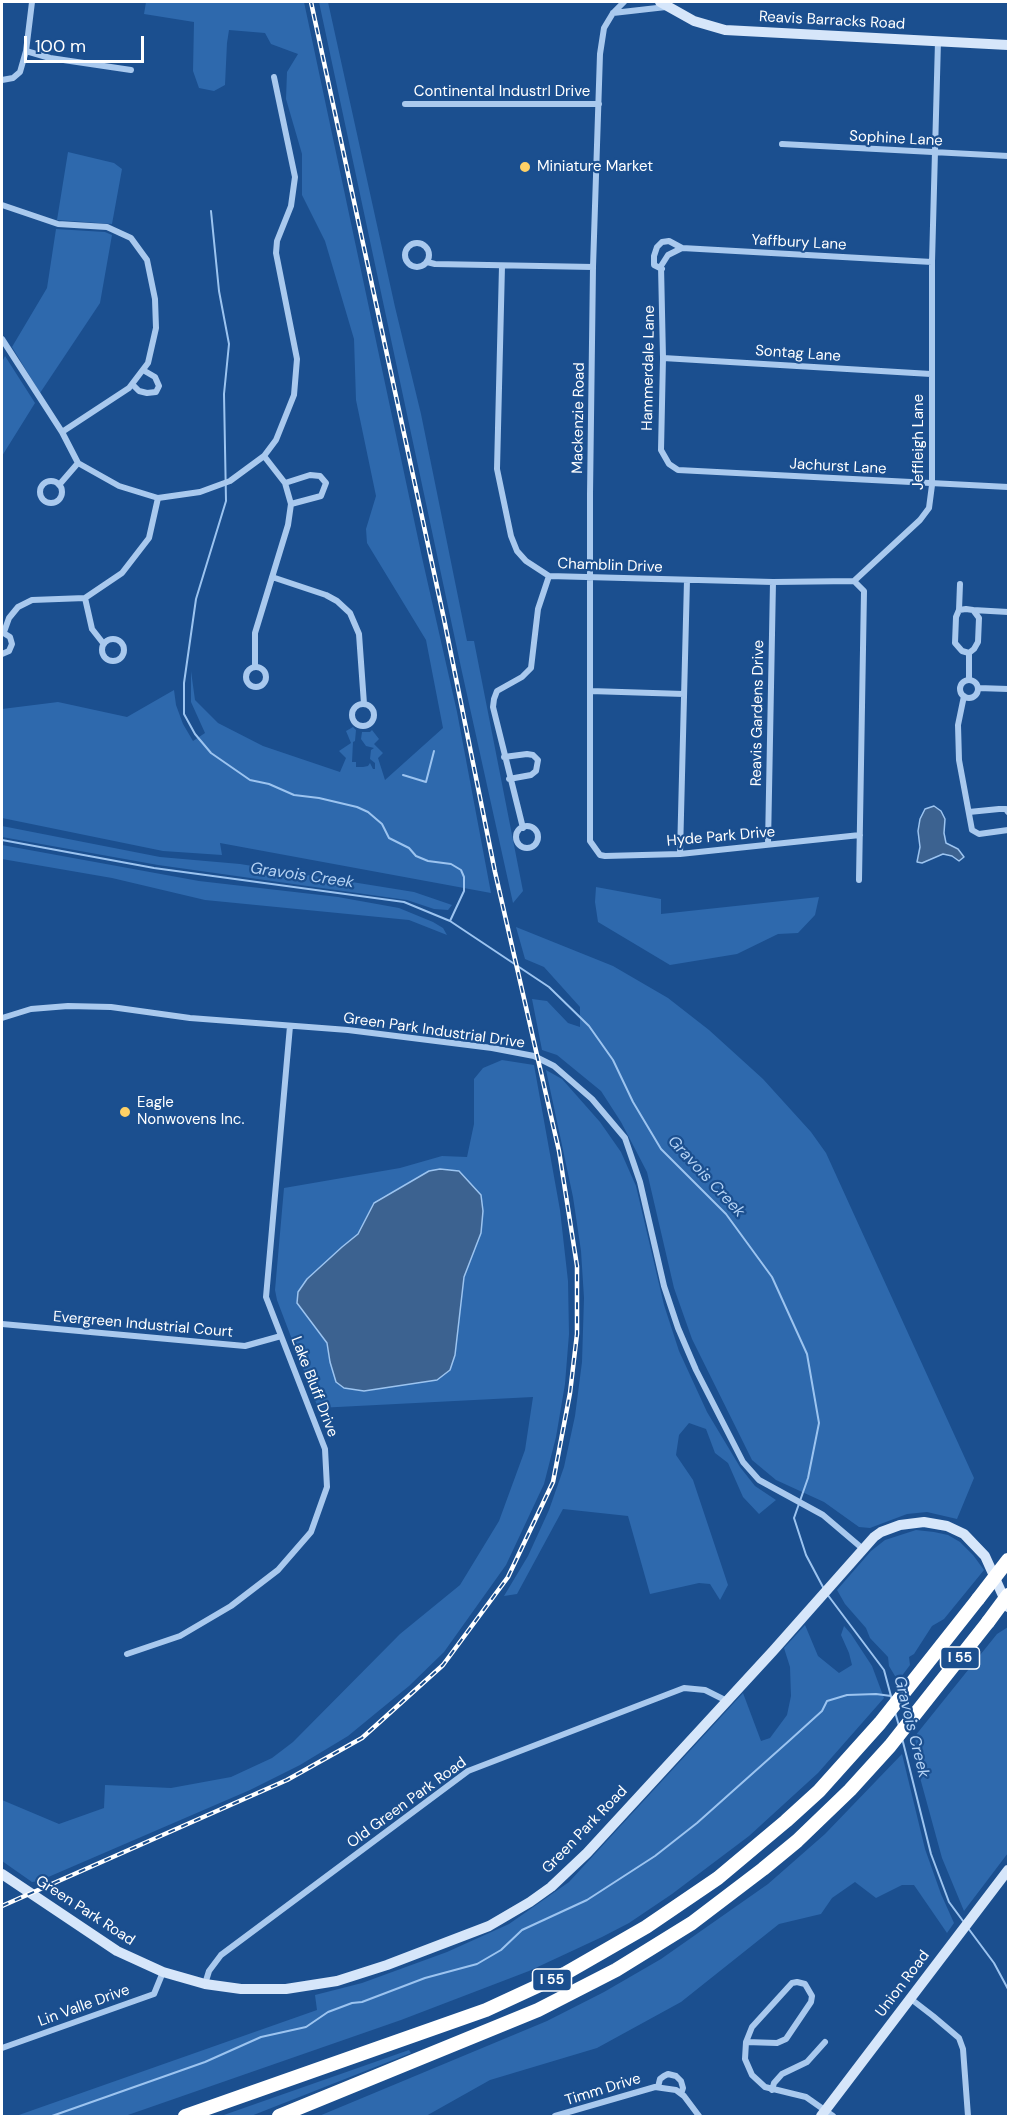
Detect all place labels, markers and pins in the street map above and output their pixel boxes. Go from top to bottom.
place label: Miniature Market [537,158,653,176]
marker: Miniature Market [518,160,532,174]
place label: Eagle Nonwovens Inc. [137,1094,244,1129]
marker: Eagle Nonwovens Inc. [118,1105,132,1119]

